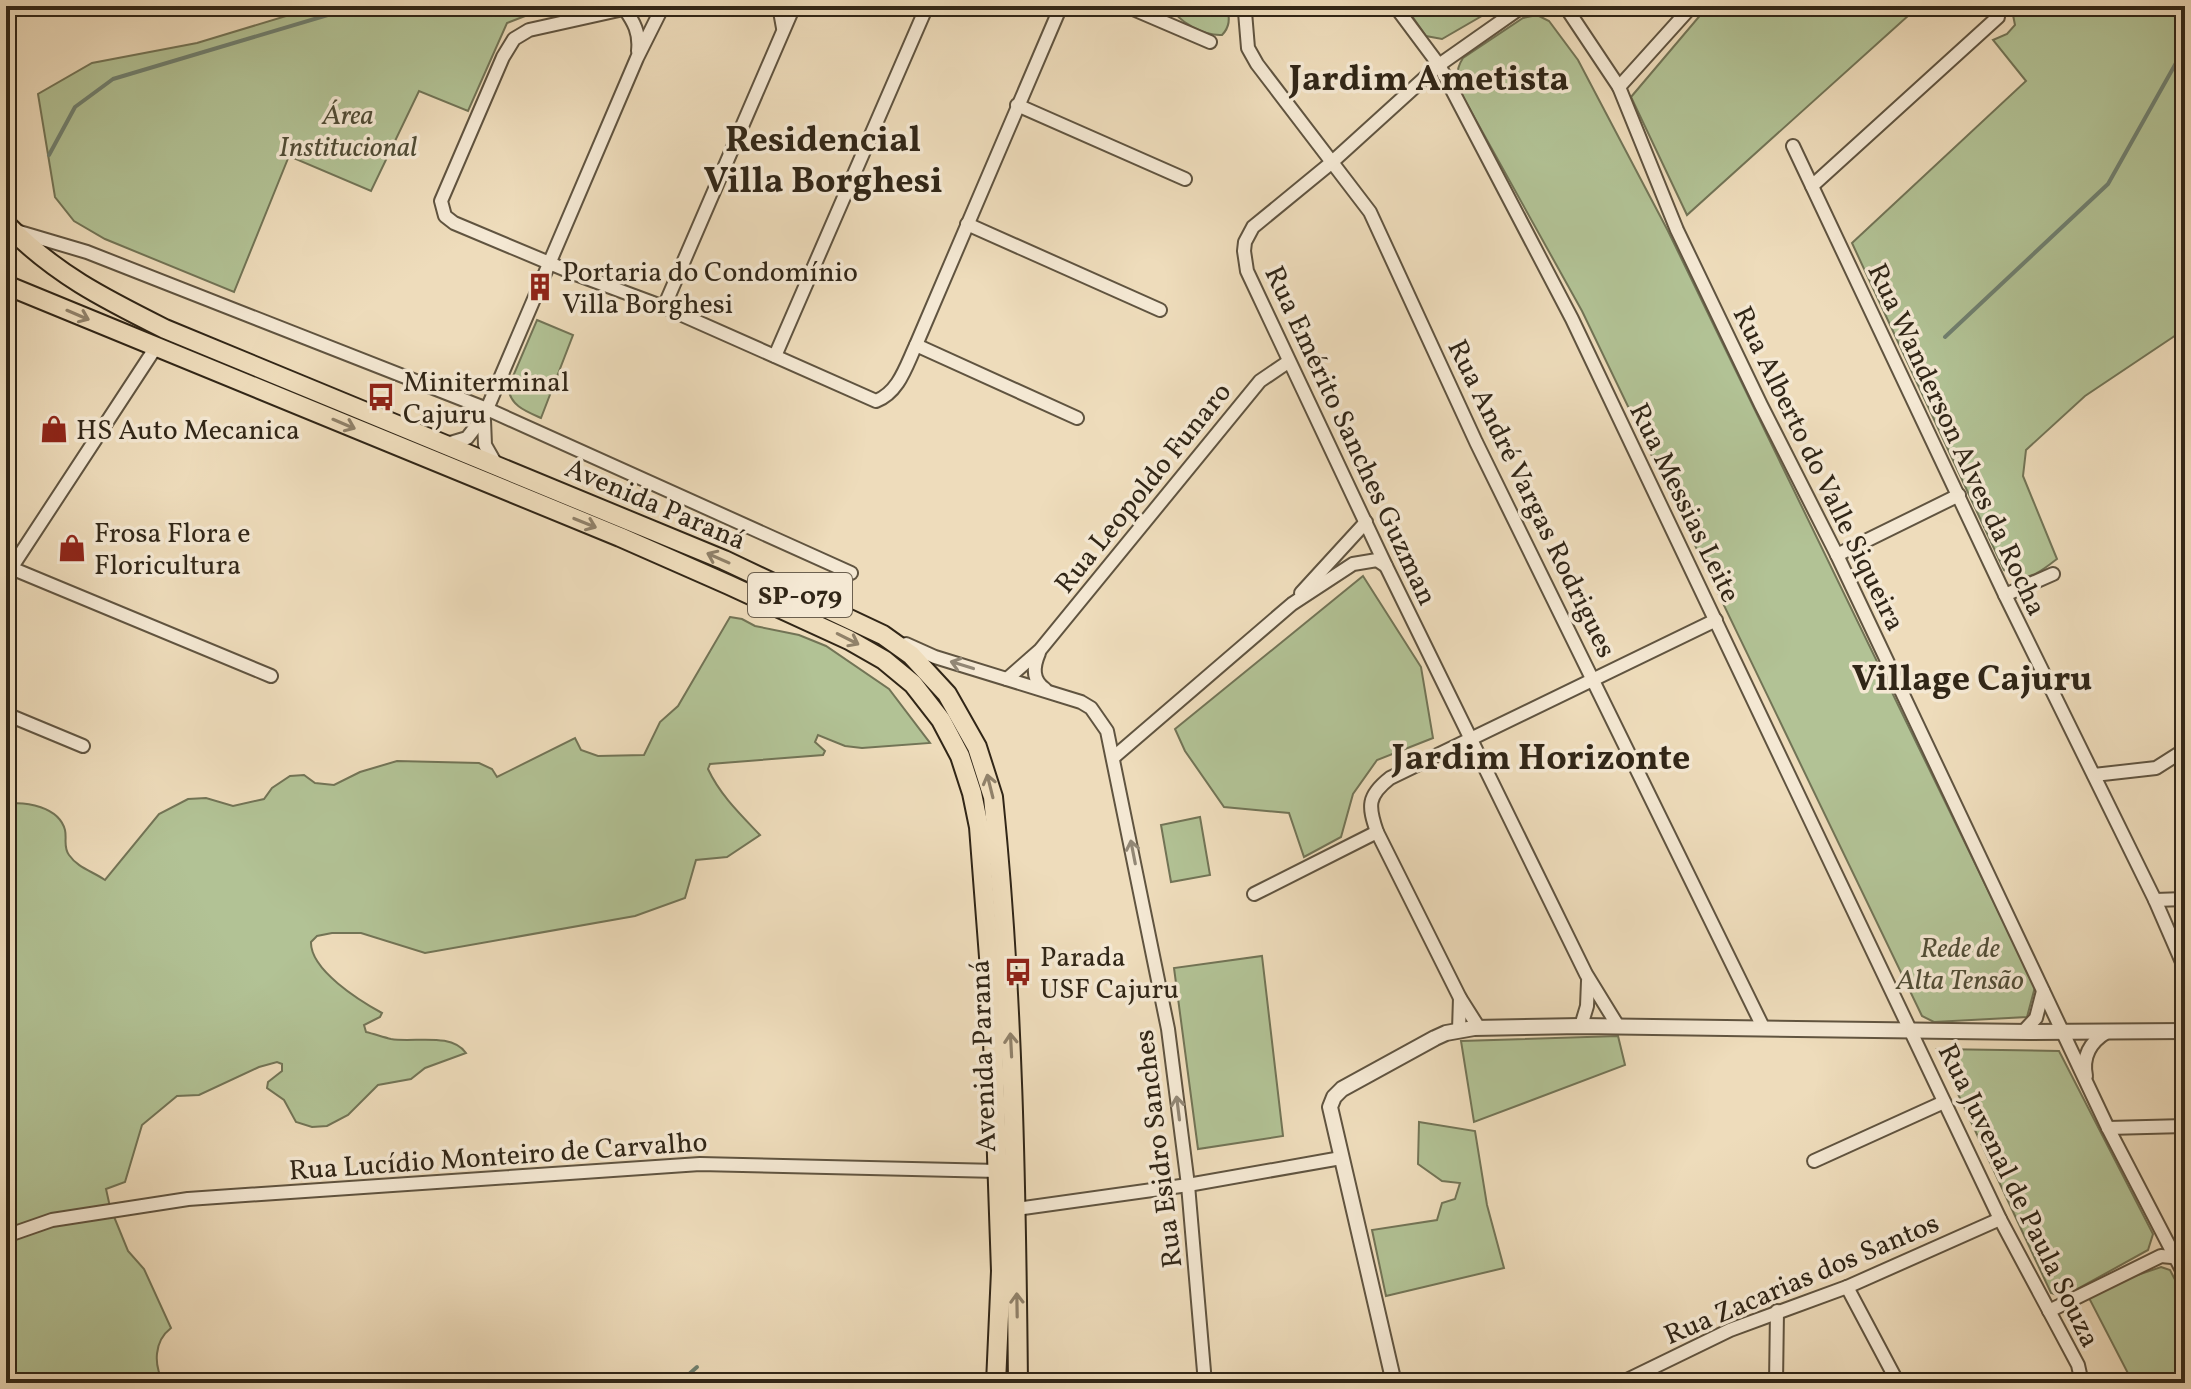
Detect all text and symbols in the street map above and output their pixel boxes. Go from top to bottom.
district label: Jardim Ametista [1288,56,1569,106]
park label: Área Institucional [279,97,417,168]
district label: Residencial Villa Borghesi [703,117,943,208]
place label: Portaria do Condomínio Villa Borghesi [562,254,858,325]
street label: Rua Wanderson Alves da Rocha [1857,257,2055,623]
street label: Rua Emérito Sanches Guzman [1254,260,1446,612]
building icon: Portaria do Condomínio Villa Borghesi [525,272,555,302]
street label: Rua Alberto do Valle Siqueira [1722,300,1914,638]
one-way arrow [65,309,90,323]
street label: Rua André Vargas Rodrigues [1437,333,1625,665]
place label: Miniterminal Cajuru [403,364,569,435]
street label: Rua Leopoldo Funaro [1046,375,1241,602]
bus stop icon: Miniterminal Cajuru [366,382,396,412]
street label: Rua Messias Leite [1619,397,1749,609]
place label: HS Auto Mecanica [76,412,300,451]
shop icon: HS Auto Mecanica [39,414,69,444]
one-way arrow [331,418,356,433]
street label: Avenida Paraná [559,450,751,561]
place label: Frosa Flora e Floricultura [94,515,251,586]
one-way arrow [572,517,597,531]
shop icon: Frosa Flora e Floricultura [57,533,87,563]
one-way arrow [706,550,730,565]
road number: SP-079 [748,573,852,617]
one-way arrow [836,632,860,648]
district label: Village Cajuru [1852,656,2092,706]
one-way arrow [949,657,975,672]
district label: Jardim Horizonte [1391,735,1690,785]
one-way arrow [982,774,997,800]
one-way arrow [1125,840,1140,865]
park label: Rede de Alta Tensão [1895,930,2024,1001]
place label: Parada USF Cajuru [1040,939,1179,1010]
bus stop icon: Parada USF Cajuru [1003,957,1033,987]
street label: Avenida Paraná [962,959,1007,1153]
street label: Rua Esidro Sanches [1126,1027,1193,1270]
one-way arrow [1003,1032,1018,1059]
street label: Rua Juvenal de Paula Souza [1927,1038,2108,1355]
one-way arrow [1171,1095,1186,1122]
street label: Rua Lucídio Monteiro de Carvalho [288,1123,709,1192]
street label: Rua Zacarias dos Santos [1659,1205,1945,1356]
one-way arrow [1009,1292,1025,1319]

